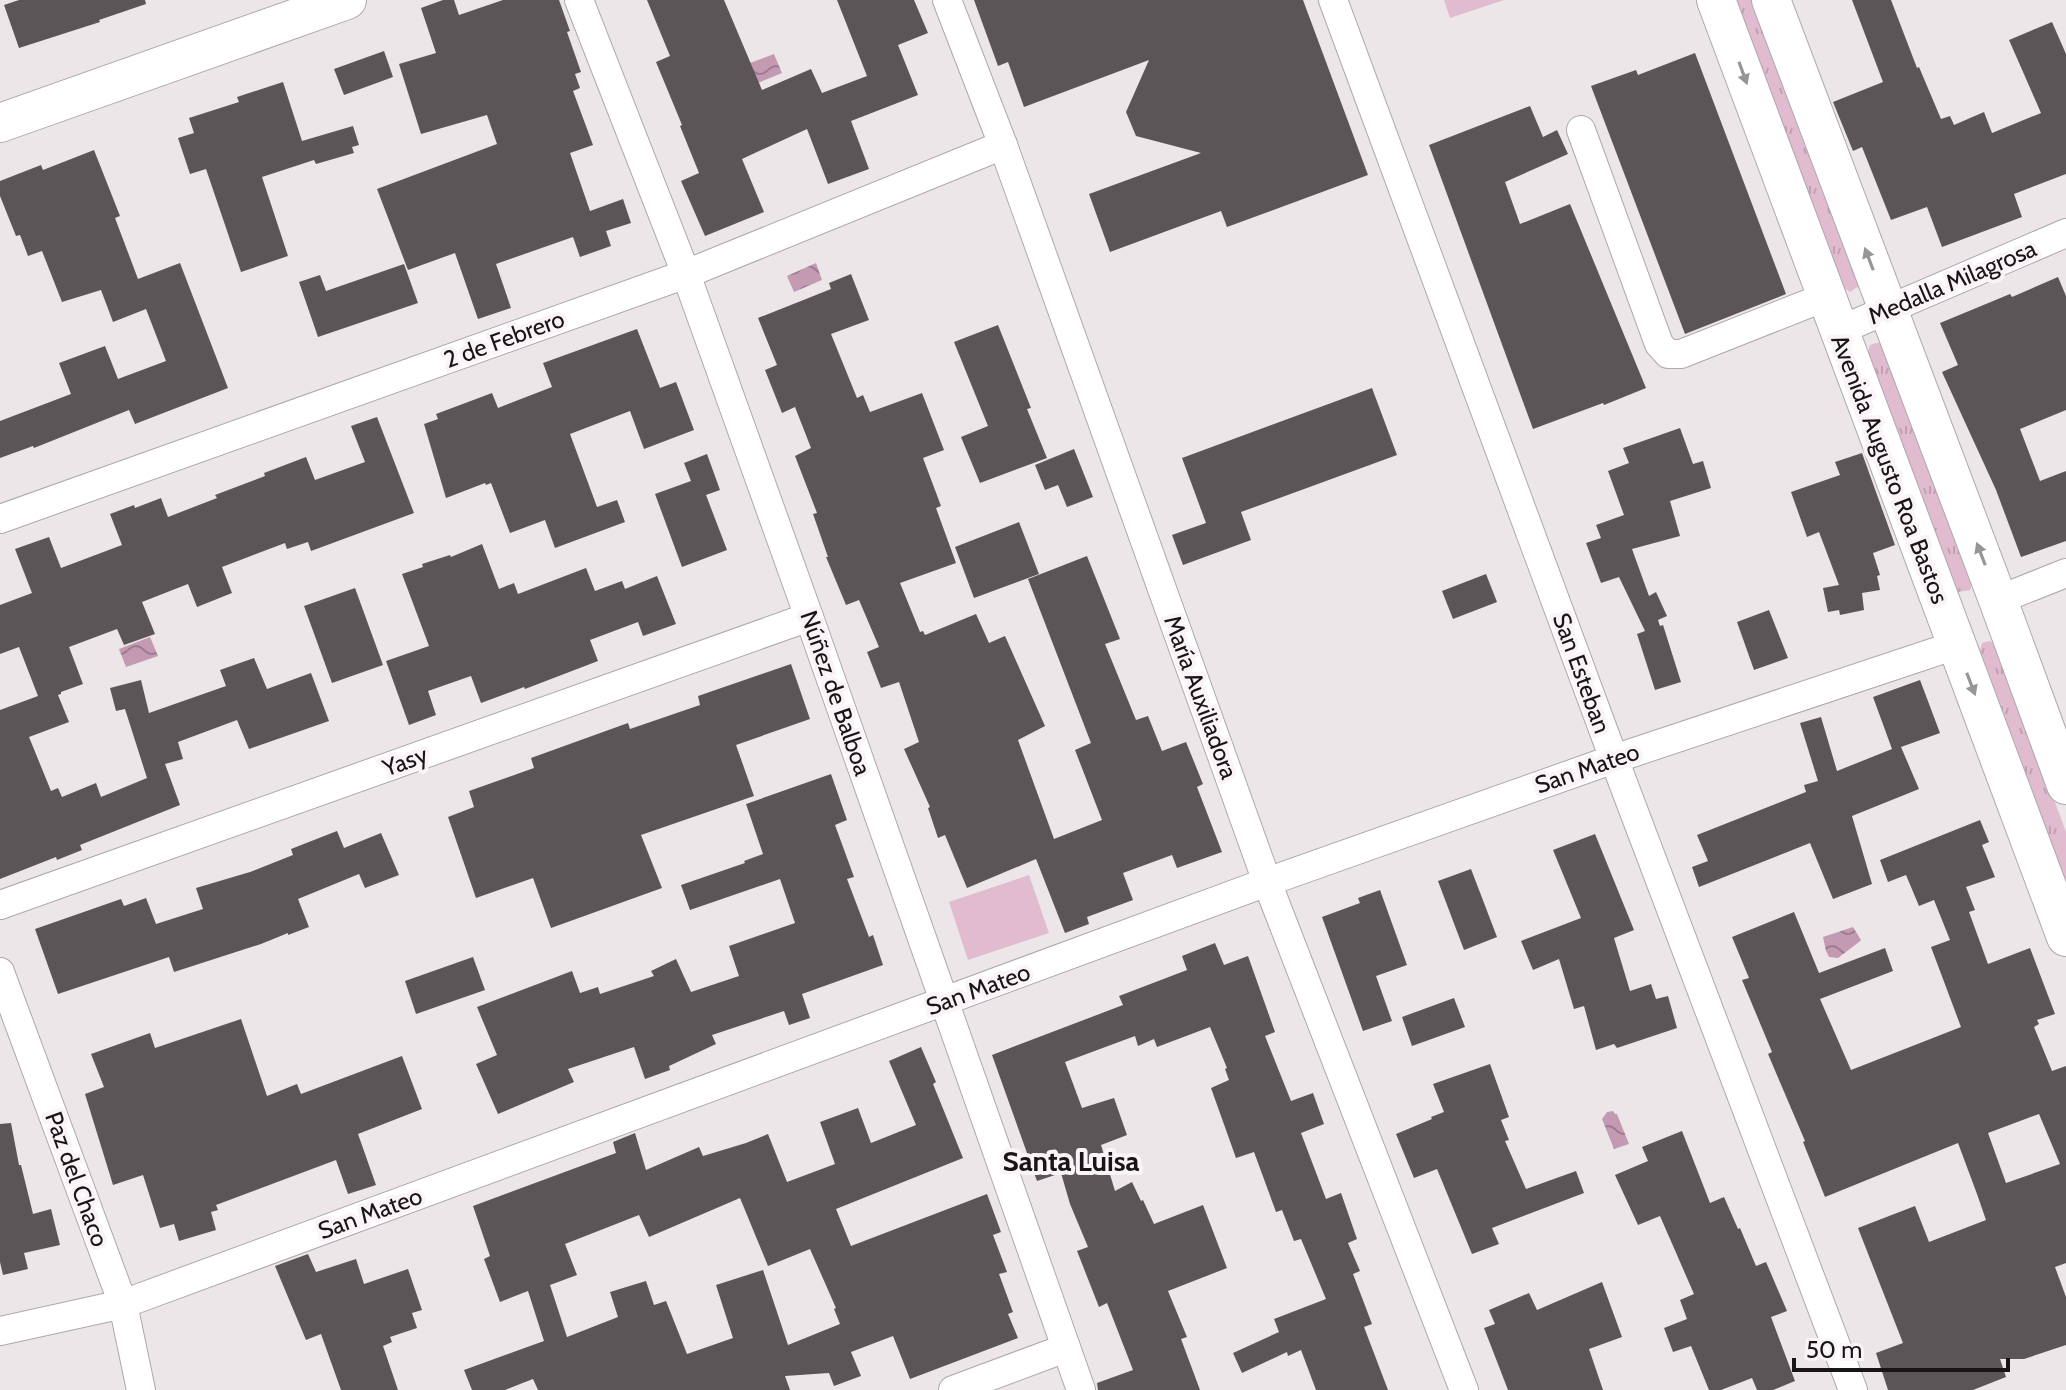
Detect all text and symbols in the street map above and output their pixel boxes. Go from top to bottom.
one-way arrow [1737,61,1749,85]
street label: Medalla Milagrosa [1863,233,2041,331]
one-way arrow [1862,247,1875,271]
street label: 2 de Febrero [440,304,568,374]
street label: Avenida Augusto Roa Bastos [1825,330,1955,608]
one-way arrow [1974,542,1987,566]
street label: Núñez de Balboa [794,607,878,780]
street label: San Esteban [1547,609,1617,737]
street label: María Auxiliadora [1158,611,1244,783]
one-way arrow [1965,672,1978,696]
street label: San Mateo [1531,737,1643,799]
street label: Yasy [378,740,431,783]
street label: San Mateo [922,957,1034,1021]
street label: Paz del Chaco [39,1108,115,1250]
district label: Santa Luisa [1002,1144,1140,1178]
street label: San Mateo [314,1181,426,1245]
scale bar [1794,1322,2008,1372]
text: 50 m [1806,1335,1862,1364]

